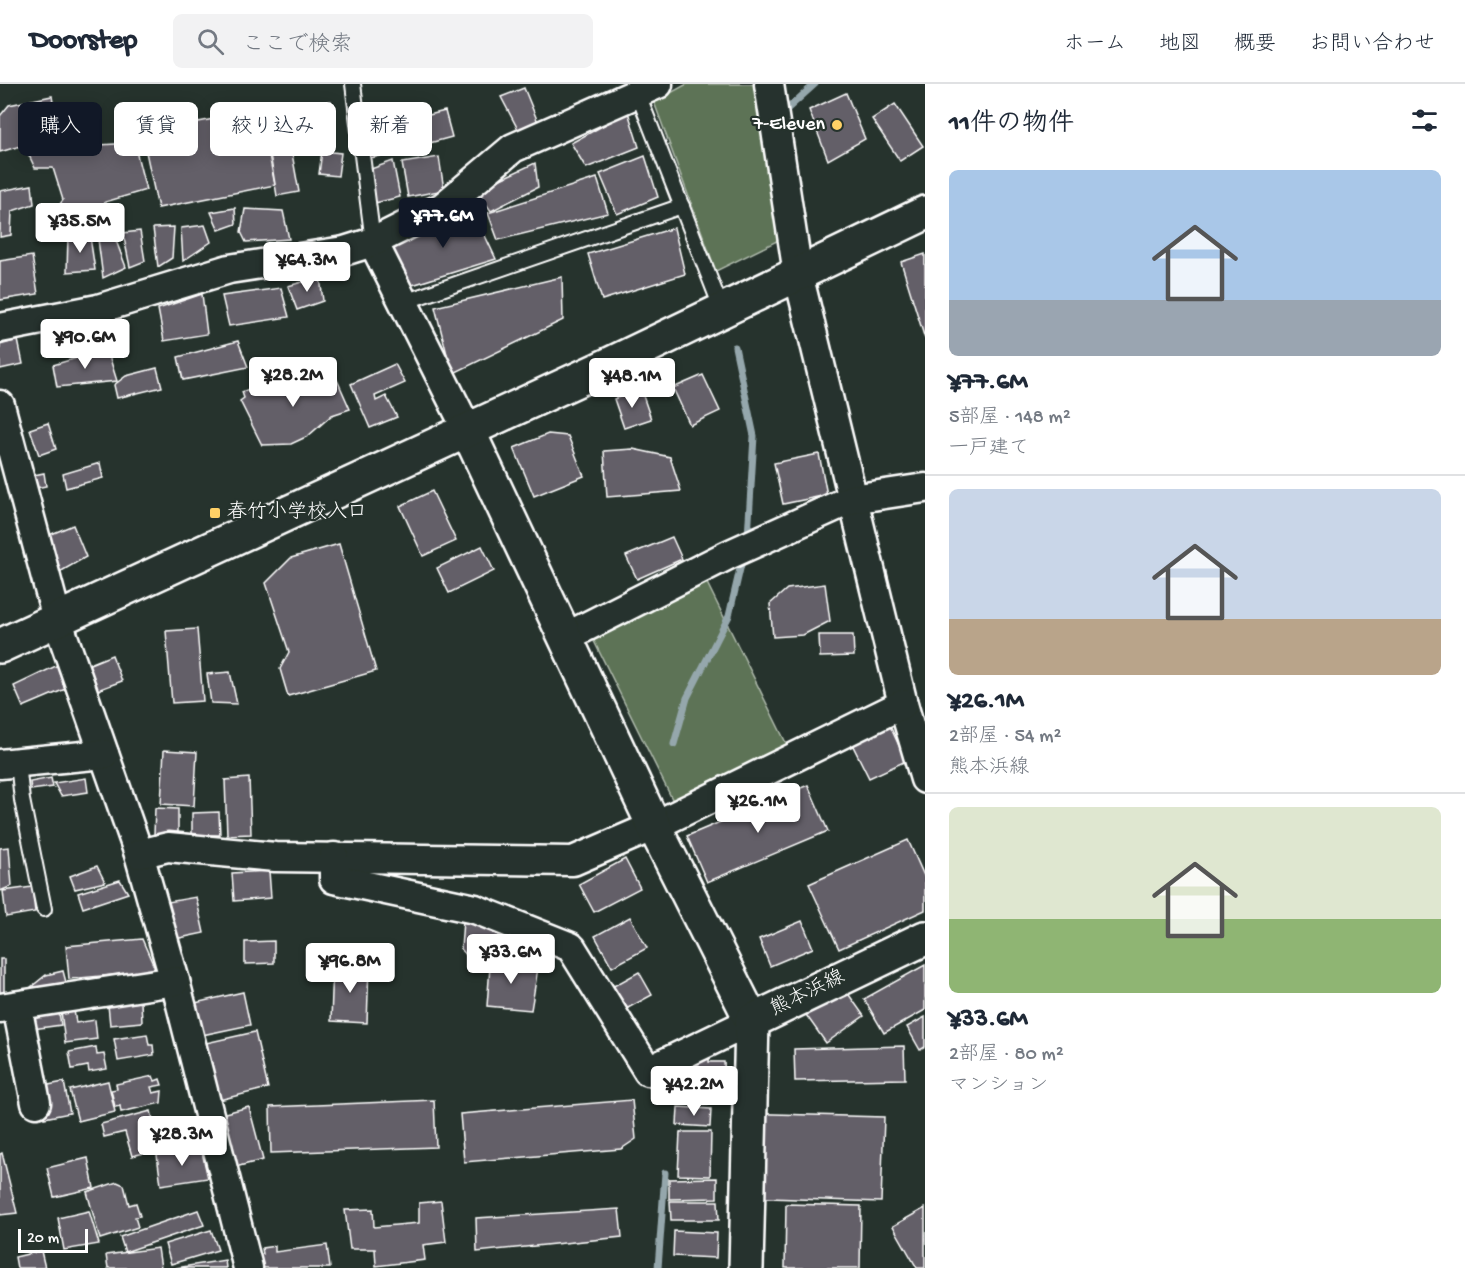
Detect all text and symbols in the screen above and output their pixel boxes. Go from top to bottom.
search box [173,14,593,68]
text: Doorstep [30,25,137,58]
icon: search [194,25,227,58]
text: ここで検索 [242,33,352,59]
text: ホーム [1064,33,1126,58]
text: 地図 [1159,33,1201,58]
text: 概要 [1234,33,1276,58]
text: お問い合わせ [1309,33,1435,58]
chip: 購入 [18,102,102,156]
chip: 賃貸 [114,102,198,156]
chip: 絞り込み [210,102,336,156]
chip: 新着 [348,102,432,156]
icon: filters [1408,104,1441,137]
text: 11件の物件 [949,110,1074,141]
place label: 7-Eleven [751,114,825,137]
marker: 7-Eleven [830,118,844,132]
pin: ¥77.6M [394,198,492,249]
pin: ¥35.5M [31,203,129,254]
text: ¥77.6M [413,206,473,229]
icon: home [1141,209,1249,317]
text: ¥35.5M [50,211,110,234]
pin: ¥64.3M [258,242,356,293]
text: ¥64.3M [277,250,337,273]
pin: ¥90.6M [36,319,134,370]
text: ¥90.6M [55,327,115,350]
pin: ¥28.2M [244,357,342,408]
pin: ¥48.1M [583,358,681,409]
text: ¥28.2M [263,365,323,388]
text: ¥48.1M [603,366,661,389]
text: ¥77.6M [949,368,1027,399]
text: 5部屋 · 148 m² [949,407,1071,430]
text: 一戸建て [949,438,1029,461]
place label: 春竹小学校入口 [227,500,367,525]
marker: 春竹小学校入口 [208,506,222,520]
icon: home [1141,528,1249,636]
text: ¥26.1M [949,687,1024,718]
text: 2部屋 · 54 m² [949,726,1061,749]
text: 熊本浜線 [949,757,1029,780]
pin: ¥26.1M [709,783,807,834]
text: ¥26.1M [729,791,787,814]
icon: home [1141,846,1249,954]
pin: ¥33.6M [462,934,560,985]
text: ¥33.6M [481,942,541,965]
pin: ¥96.8M [301,943,399,994]
text: ¥96.8M [320,951,380,974]
street label: 熊本浜線 [767,965,849,1022]
text: ¥33.6M [949,1005,1027,1036]
text: 2部屋 · 80 m² [949,1044,1064,1067]
pin: ¥42.2M [645,1066,743,1117]
text: ¥42.2M [665,1074,723,1097]
text: マンション [949,1075,1048,1098]
pin: ¥28.3M [133,1116,231,1167]
text: ¥28.3M [152,1124,212,1147]
scale bar [18,1226,88,1254]
text: 20 m [27,1230,59,1249]

